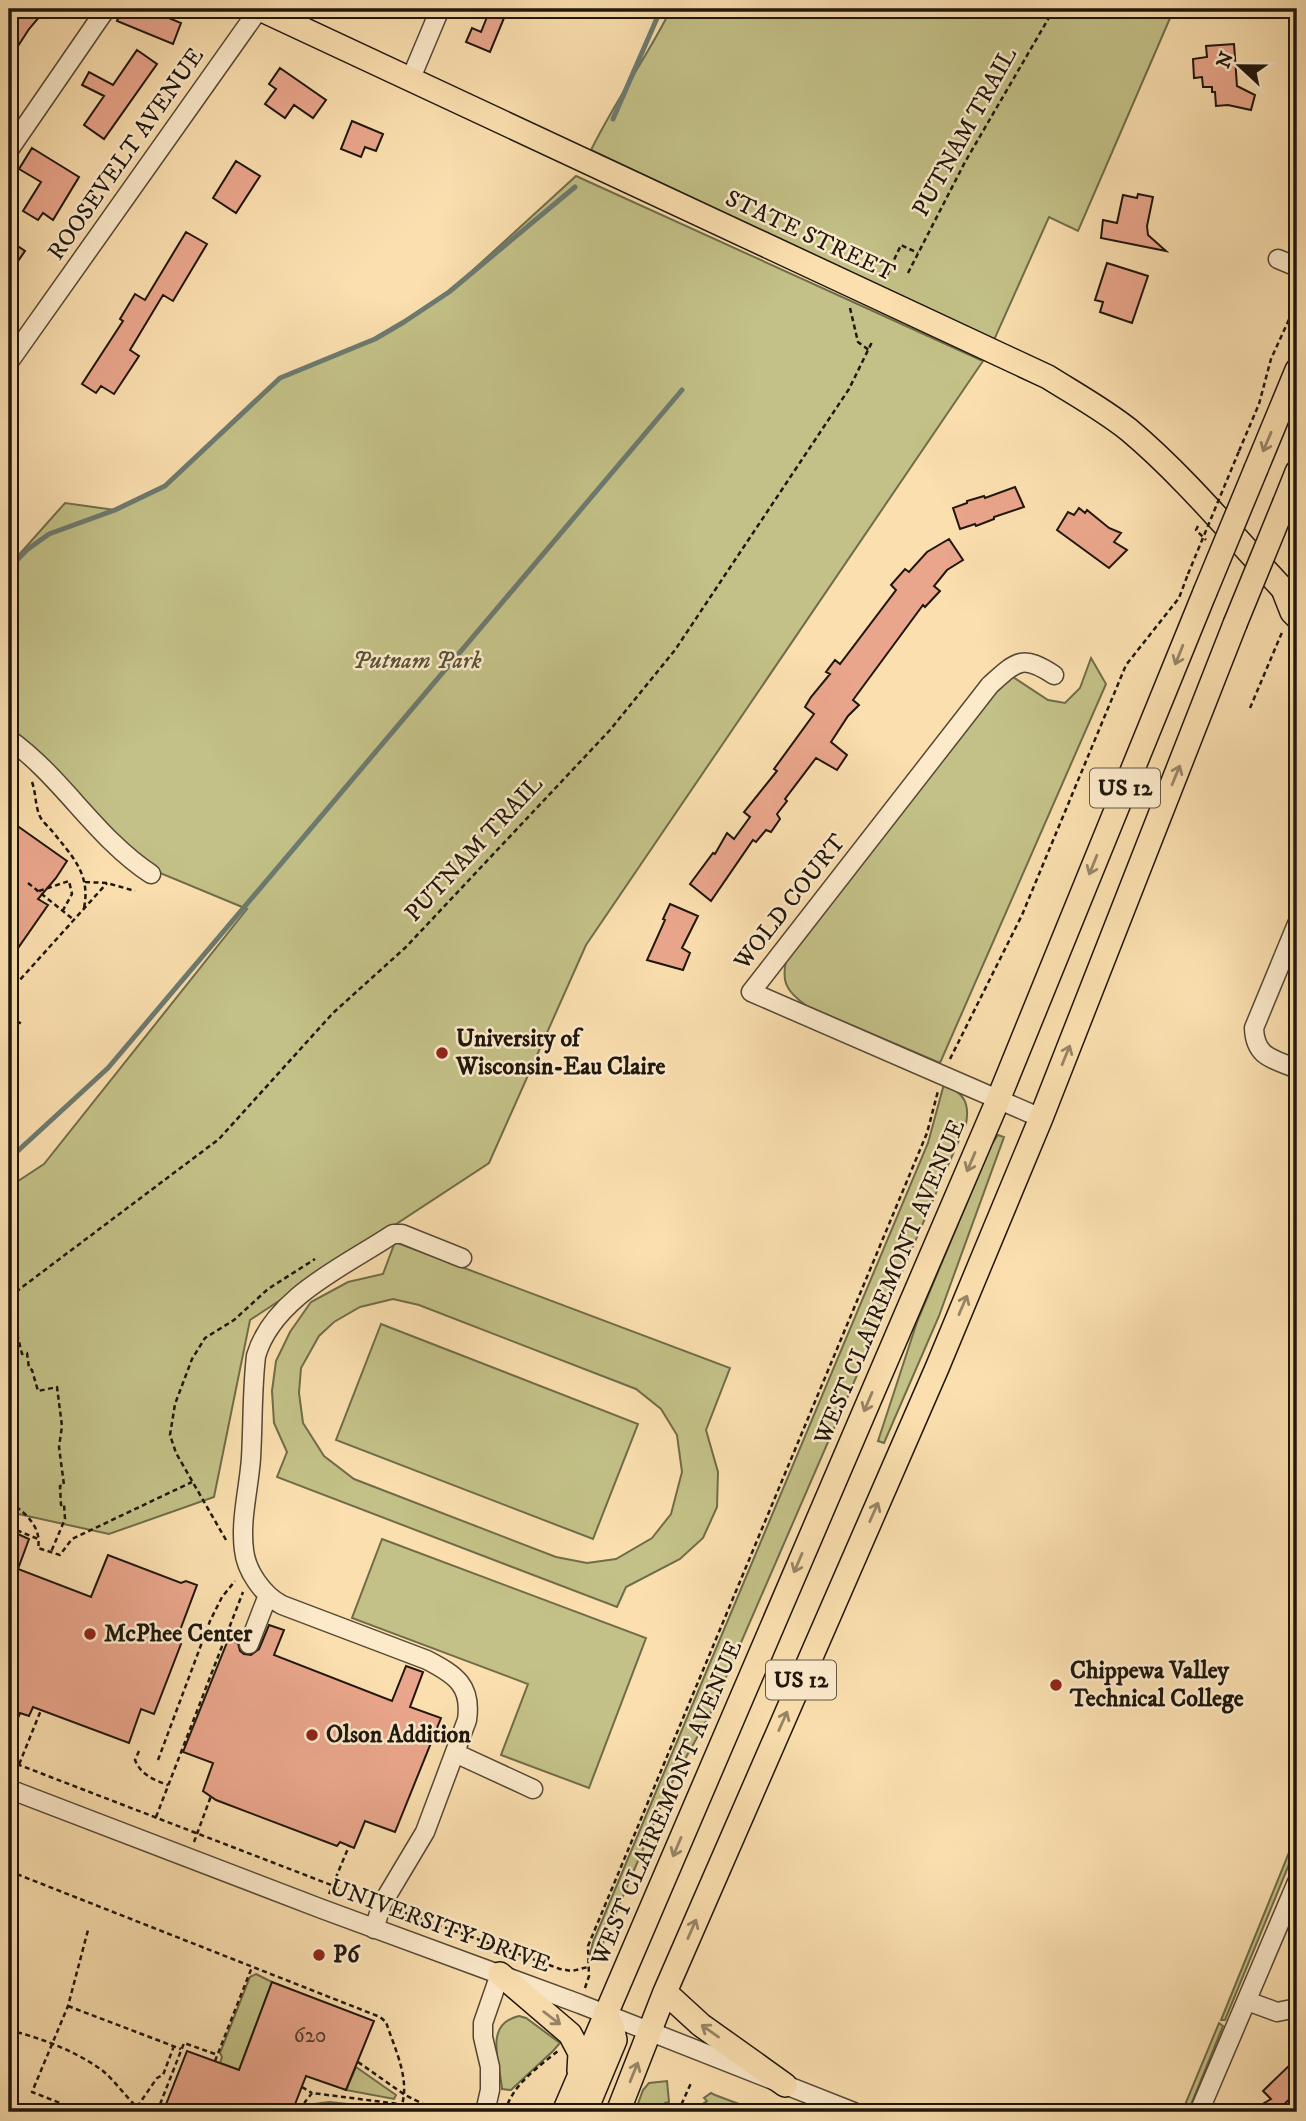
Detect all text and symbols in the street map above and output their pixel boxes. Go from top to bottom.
north arrow [1204,32,1274,102]
street label: ROOSEVELT AVENUE [41,42,211,266]
street label: PUTNAM TRAIL [906,42,1024,222]
text: N [1212,48,1239,72]
street label: STATE STREET [720,184,900,288]
one-way arrow [1260,431,1273,453]
one-way arrow [1172,643,1185,665]
park label: Putnam Park [353,646,481,676]
one-way arrow [1171,764,1184,786]
road number: US 12 [1090,768,1160,808]
street label: PUTNAM TRAIL [399,770,549,928]
street label: WOLD COURT [727,828,852,977]
one-way arrow [1086,854,1099,876]
place label: University of Wisconsin-Eau Claire [455,1024,666,1082]
one-way arrow [1060,1044,1073,1066]
marker: University of Wisconsin-Eau Claire [434,1045,450,1061]
street label: WEST CLAIREMONT AVENUE [807,1115,972,1450]
one-way arrow [963,1151,976,1173]
one-way arrow [957,1295,970,1316]
one-way arrow [860,1390,873,1412]
one-way arrow [868,1502,881,1523]
one-way arrow [791,1552,804,1573]
place label: McPhee Center [104,1619,253,1649]
marker: McPhee Center [82,1626,98,1642]
street label: WEST CLAIREMONT AVENUE [584,1636,749,1971]
place label: Chippewa Valley Technical College [1069,1656,1244,1714]
road number: US 12 [766,1660,836,1700]
marker: Chippewa Valley Technical College [1048,1677,1064,1693]
one-way arrow [777,1710,790,1732]
place label: Olson Addition [326,1720,471,1750]
marker: Olson Addition [304,1727,320,1743]
one-way arrow [669,1836,682,1857]
street label: UNIVERSITY DRIVE [325,1872,555,1980]
one-way arrow [686,1919,699,1940]
place label: P6 [333,1940,361,1970]
marker: P6 [311,1947,327,1963]
one-way arrow [542,2011,561,2026]
house number: 620 [294,2023,326,2049]
one-way arrow [701,2024,720,2039]
one-way arrow [629,2061,642,2083]

